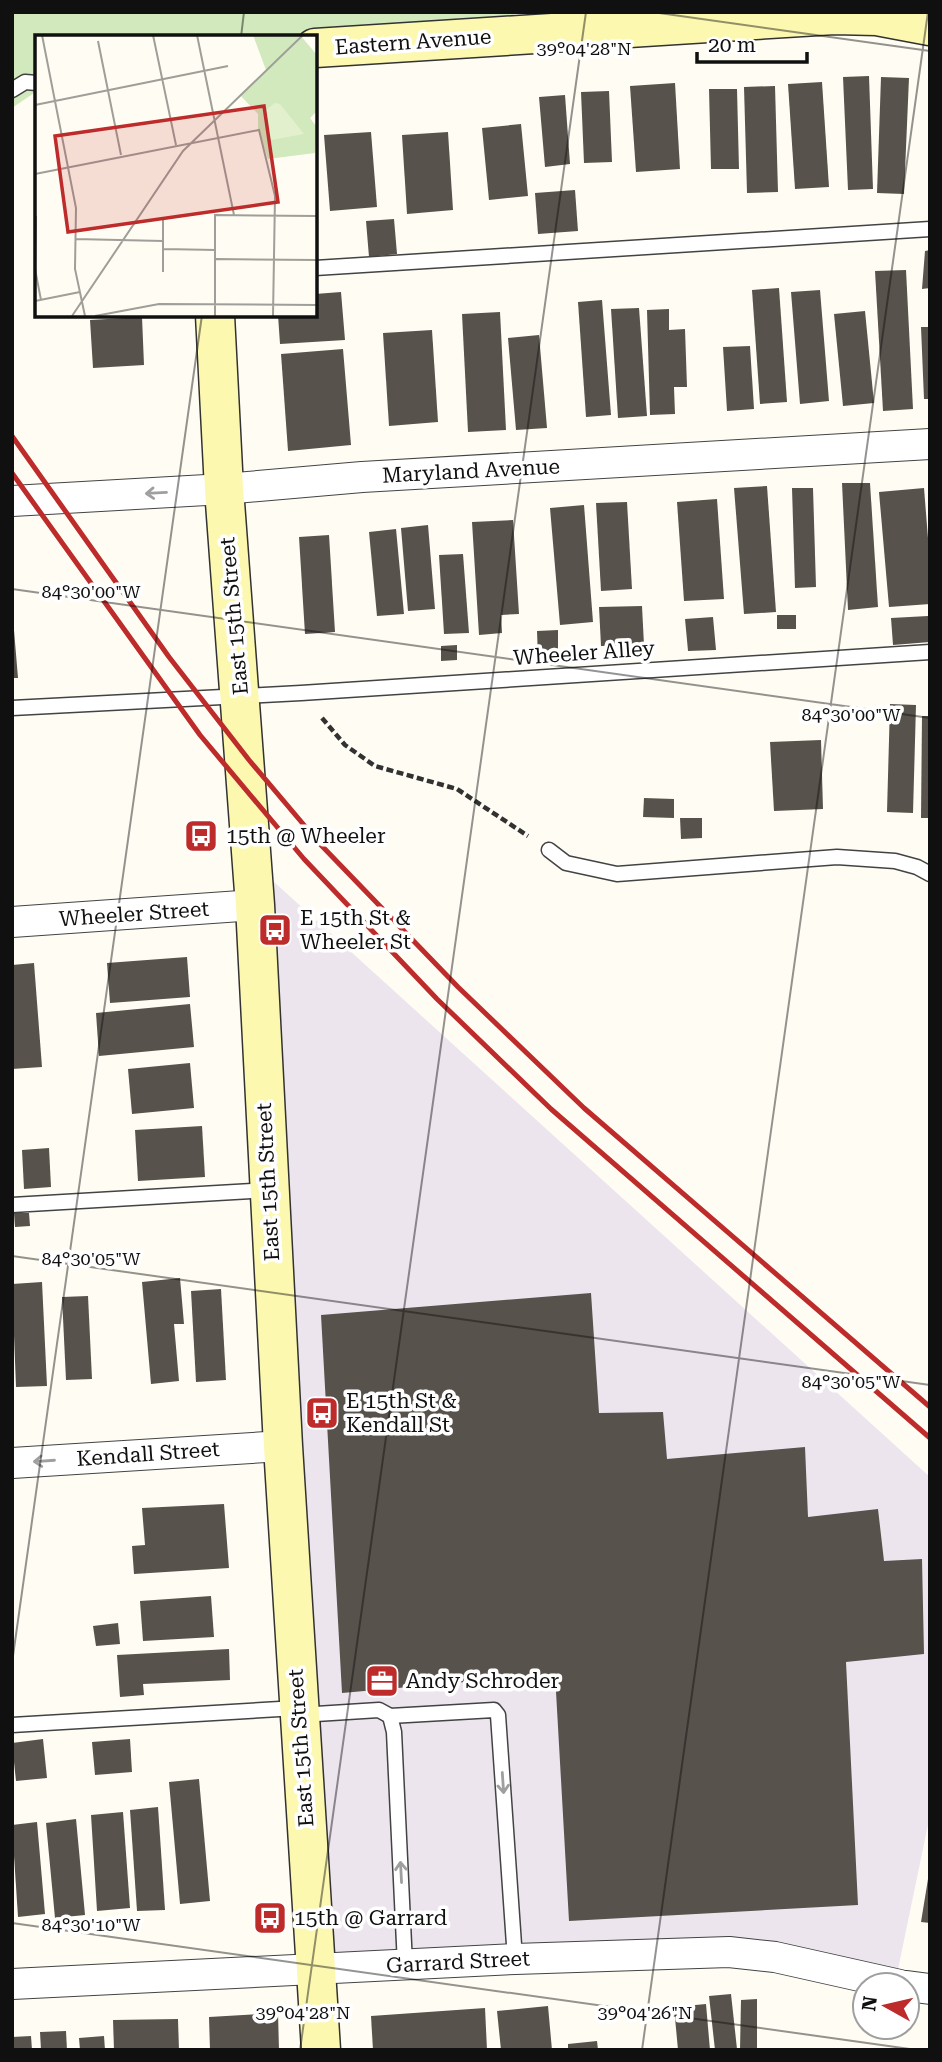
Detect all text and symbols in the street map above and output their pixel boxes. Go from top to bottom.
scale bar [697,21,807,65]
street label: Eastern Avenue [334,25,492,59]
text: 20 m [708,33,756,57]
inset map [35,35,317,317]
text: 39°04'28"N [537,38,631,59]
street label: Maryland Avenue [381,454,561,488]
one-way arrow [145,487,168,500]
street label: East 15th Street [215,536,253,696]
text: 84°30'00"W [42,581,141,602]
street label: Wheeler Alley [512,636,656,670]
text: 84°30'00"W [802,704,901,725]
bus stop icon: 15th @ Wheeler [182,817,220,855]
place label: 15th @ Wheeler [226,824,386,848]
street label: Wheeler Street [58,897,210,931]
place label: E 15th St & Wheeler St [300,906,411,954]
bus stop icon: E 15th St & Wheeler St [256,911,294,949]
street label: East 15th Street [252,1102,284,1262]
text: 84°30'05"W [42,1248,141,1269]
text: 84°30'05"W [802,1371,901,1392]
place label: E 15th St & Kendall St [346,1389,457,1437]
bus stop icon: E 15th St & Kendall St [303,1394,341,1432]
street label: Kendall Street [76,1437,220,1471]
one-way arrow [33,1455,55,1468]
office icon: Andy Schroder [363,1662,401,1700]
street label: East 15th Street [283,1668,319,1828]
place label: Andy Schroder [406,1669,559,1693]
one-way arrow [497,1771,510,1794]
one-way arrow [394,1861,407,1884]
bus stop icon: 15th @ Garrard [251,1899,289,1937]
place label: 15th @ Garrard [294,1906,448,1930]
text: 84°30'10"W [42,1914,141,1935]
street label: Garrard Street [386,1946,531,1978]
north arrow [851,1971,921,2041]
text: N [857,1994,882,2013]
text: 39°04'28"N [256,2002,350,2023]
text: 39°04'26"N [598,2002,692,2023]

